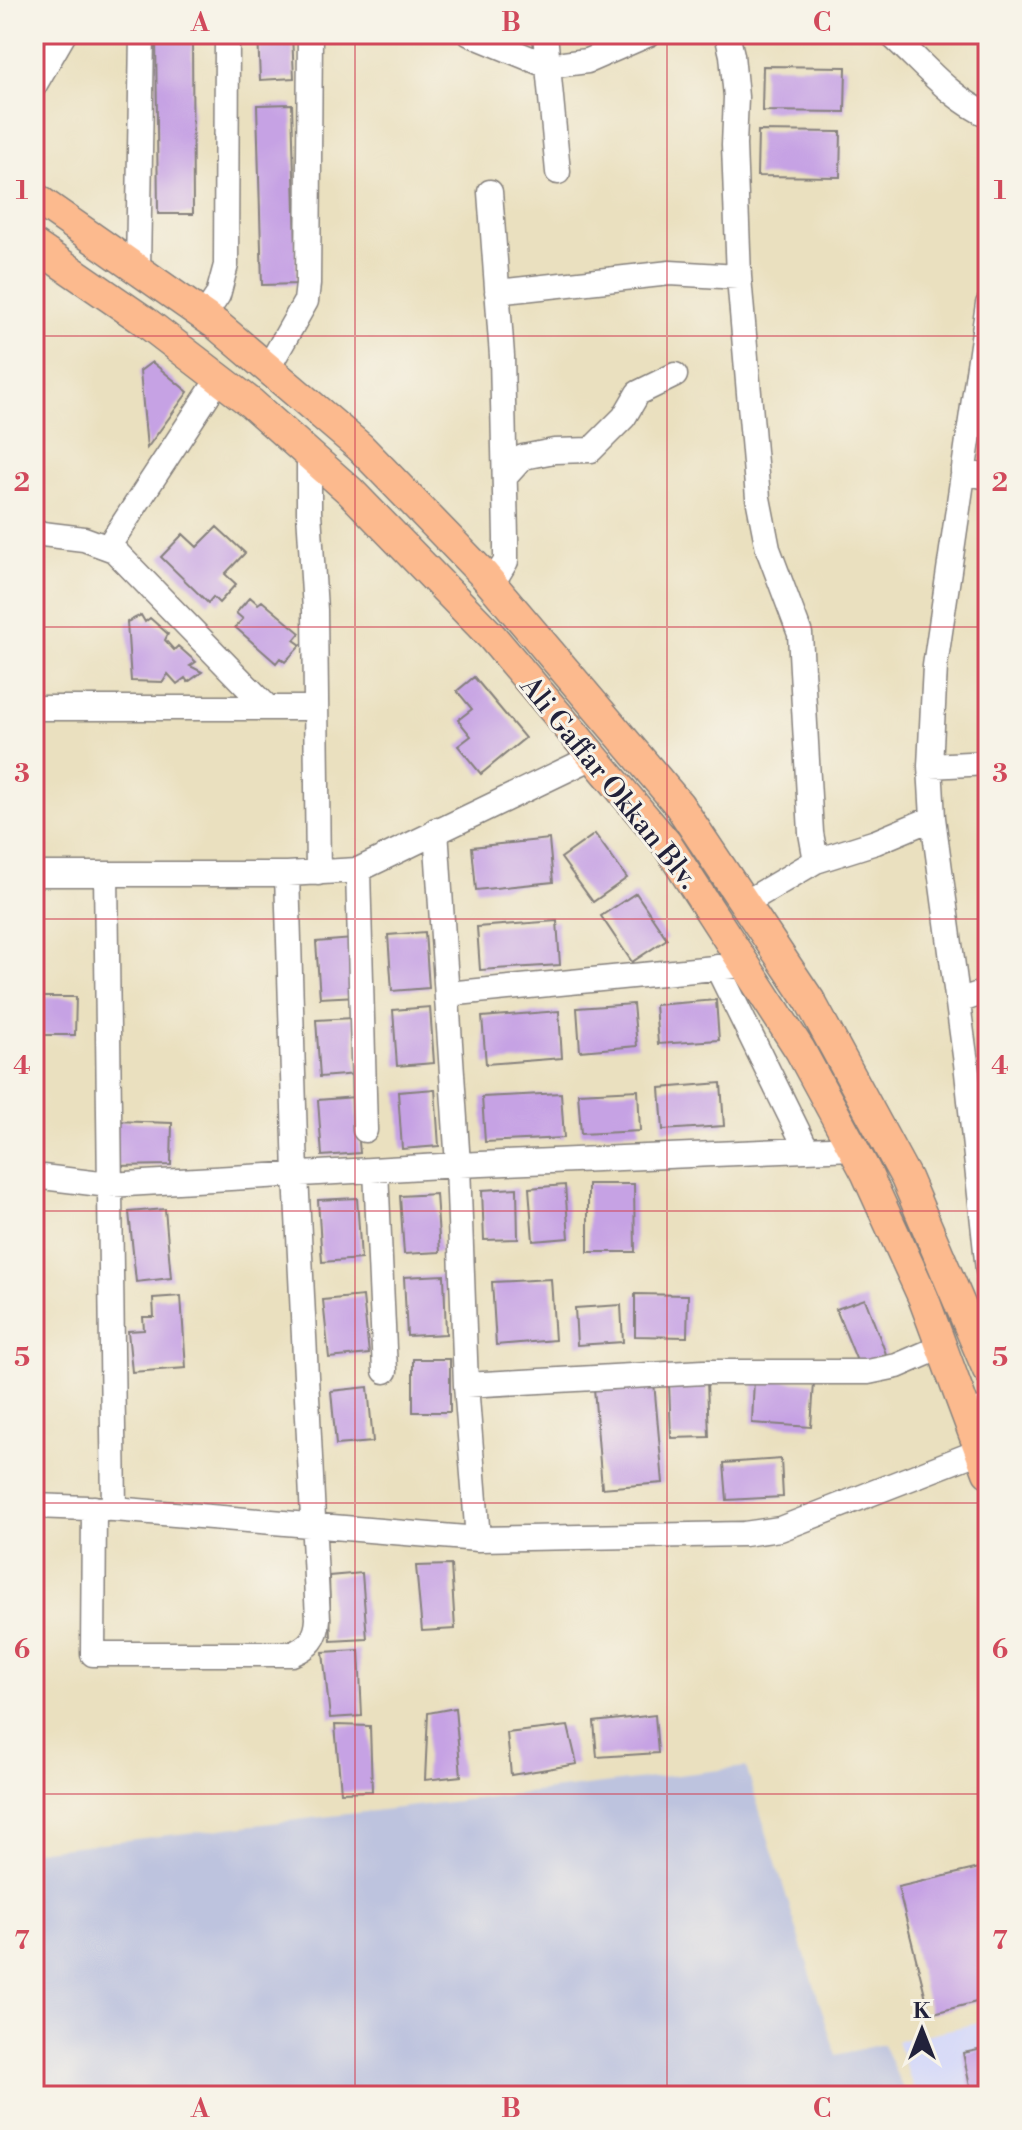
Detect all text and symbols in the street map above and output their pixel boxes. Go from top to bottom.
text: A [190,7,210,39]
text: B [501,7,521,39]
text: C [813,7,831,39]
text: 1 [16,175,29,207]
text: 1 [994,175,1007,207]
text: 2 [14,467,30,499]
text: 2 [992,467,1008,499]
street label: Ali Gaffar Okkan Blv. [512,669,705,896]
text: 3 [14,758,30,790]
text: 3 [992,758,1008,790]
text: 4 [13,1050,31,1082]
text: 4 [991,1050,1009,1082]
text: 5 [14,1342,30,1374]
text: 5 [992,1342,1008,1374]
text: 6 [14,1634,30,1666]
text: 6 [992,1634,1008,1666]
text: 7 [14,1925,30,1957]
text: 7 [992,1925,1008,1957]
north arrow [882,1990,962,2070]
text: K [913,1998,932,2025]
text: A [190,2093,210,2125]
text: B [501,2093,521,2125]
text: C [813,2093,831,2125]

